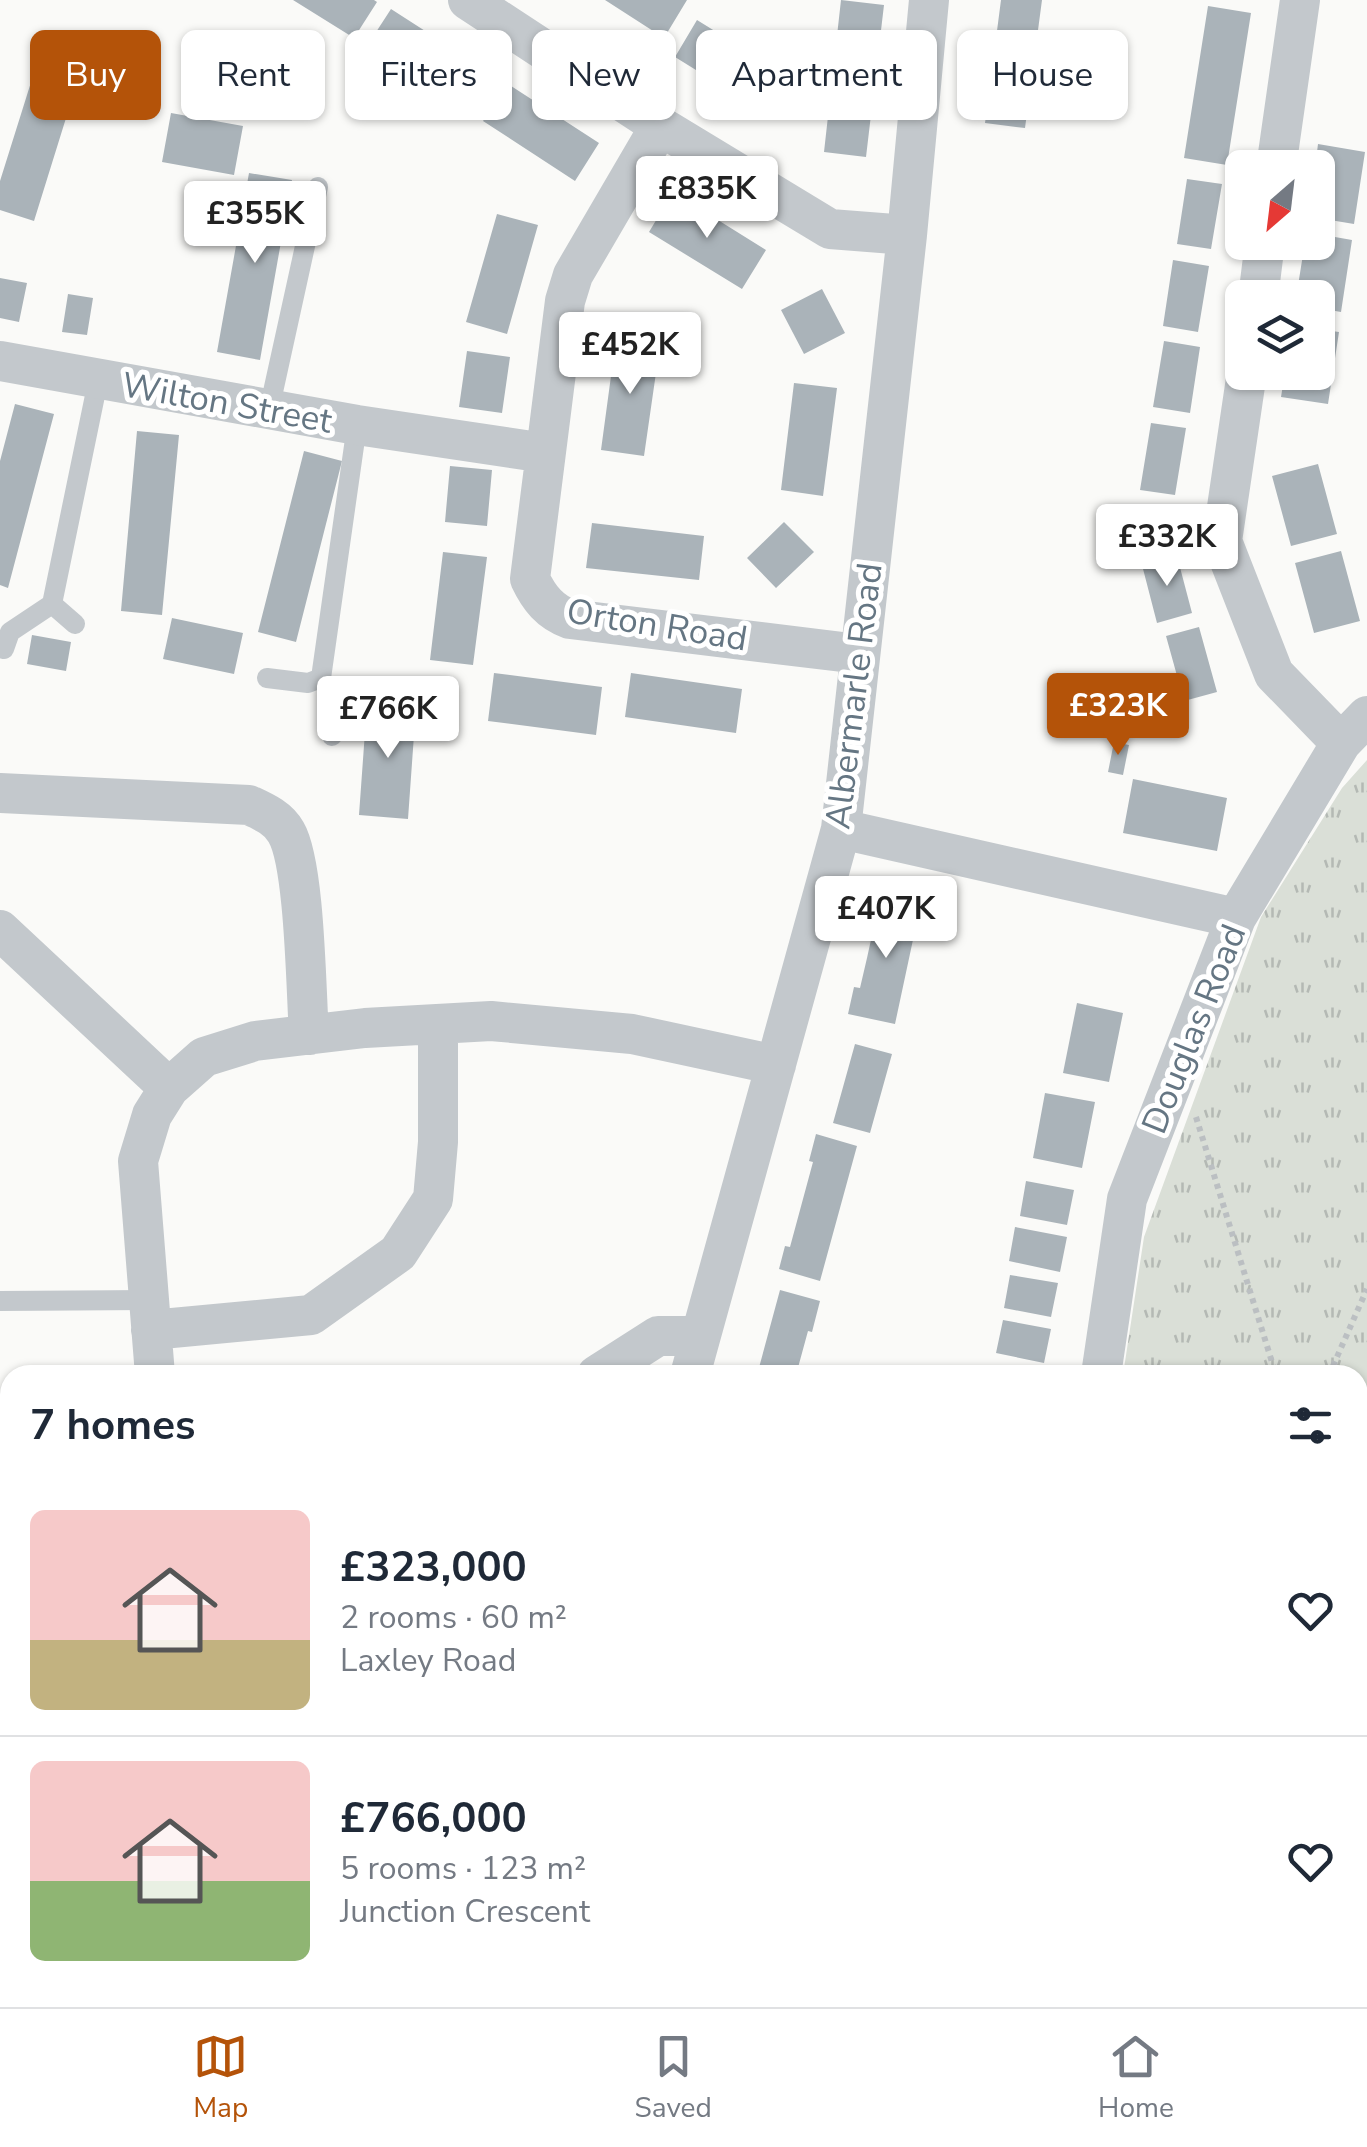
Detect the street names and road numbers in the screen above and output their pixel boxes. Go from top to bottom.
street label: Wilton Street [118,361,337,445]
street label: Albermarle Road [814,560,894,832]
street label: Orton Road [563,588,751,662]
street label: Douglas Road [1131,917,1257,1141]

